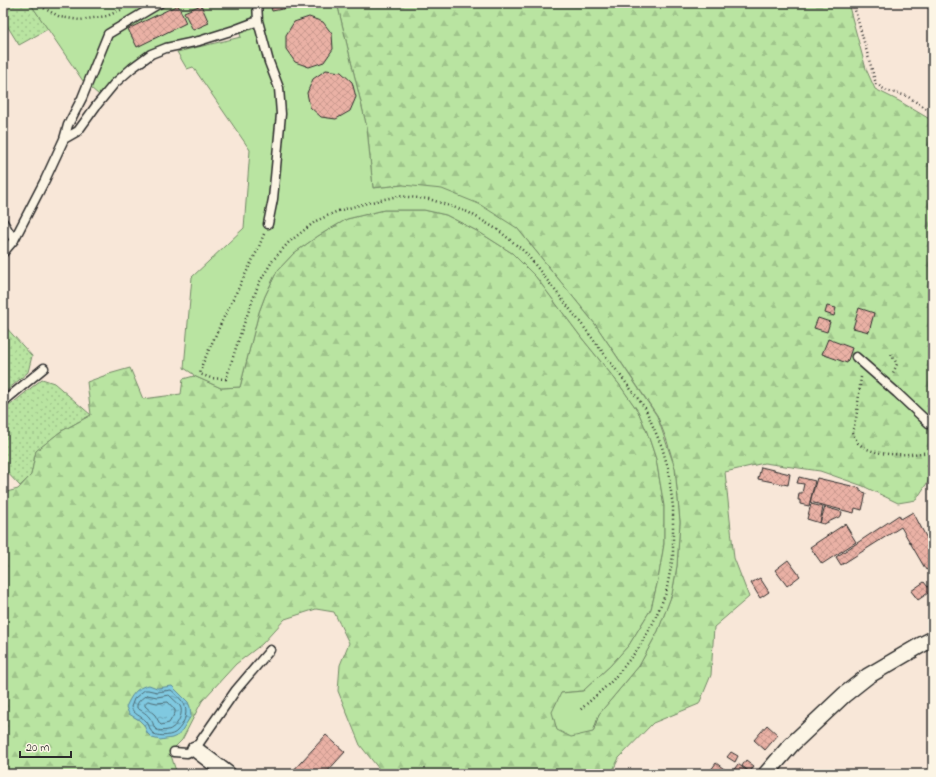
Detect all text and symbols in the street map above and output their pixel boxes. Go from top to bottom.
scale bar [20,733,71,759]
text: 20 m [26,739,49,757]

